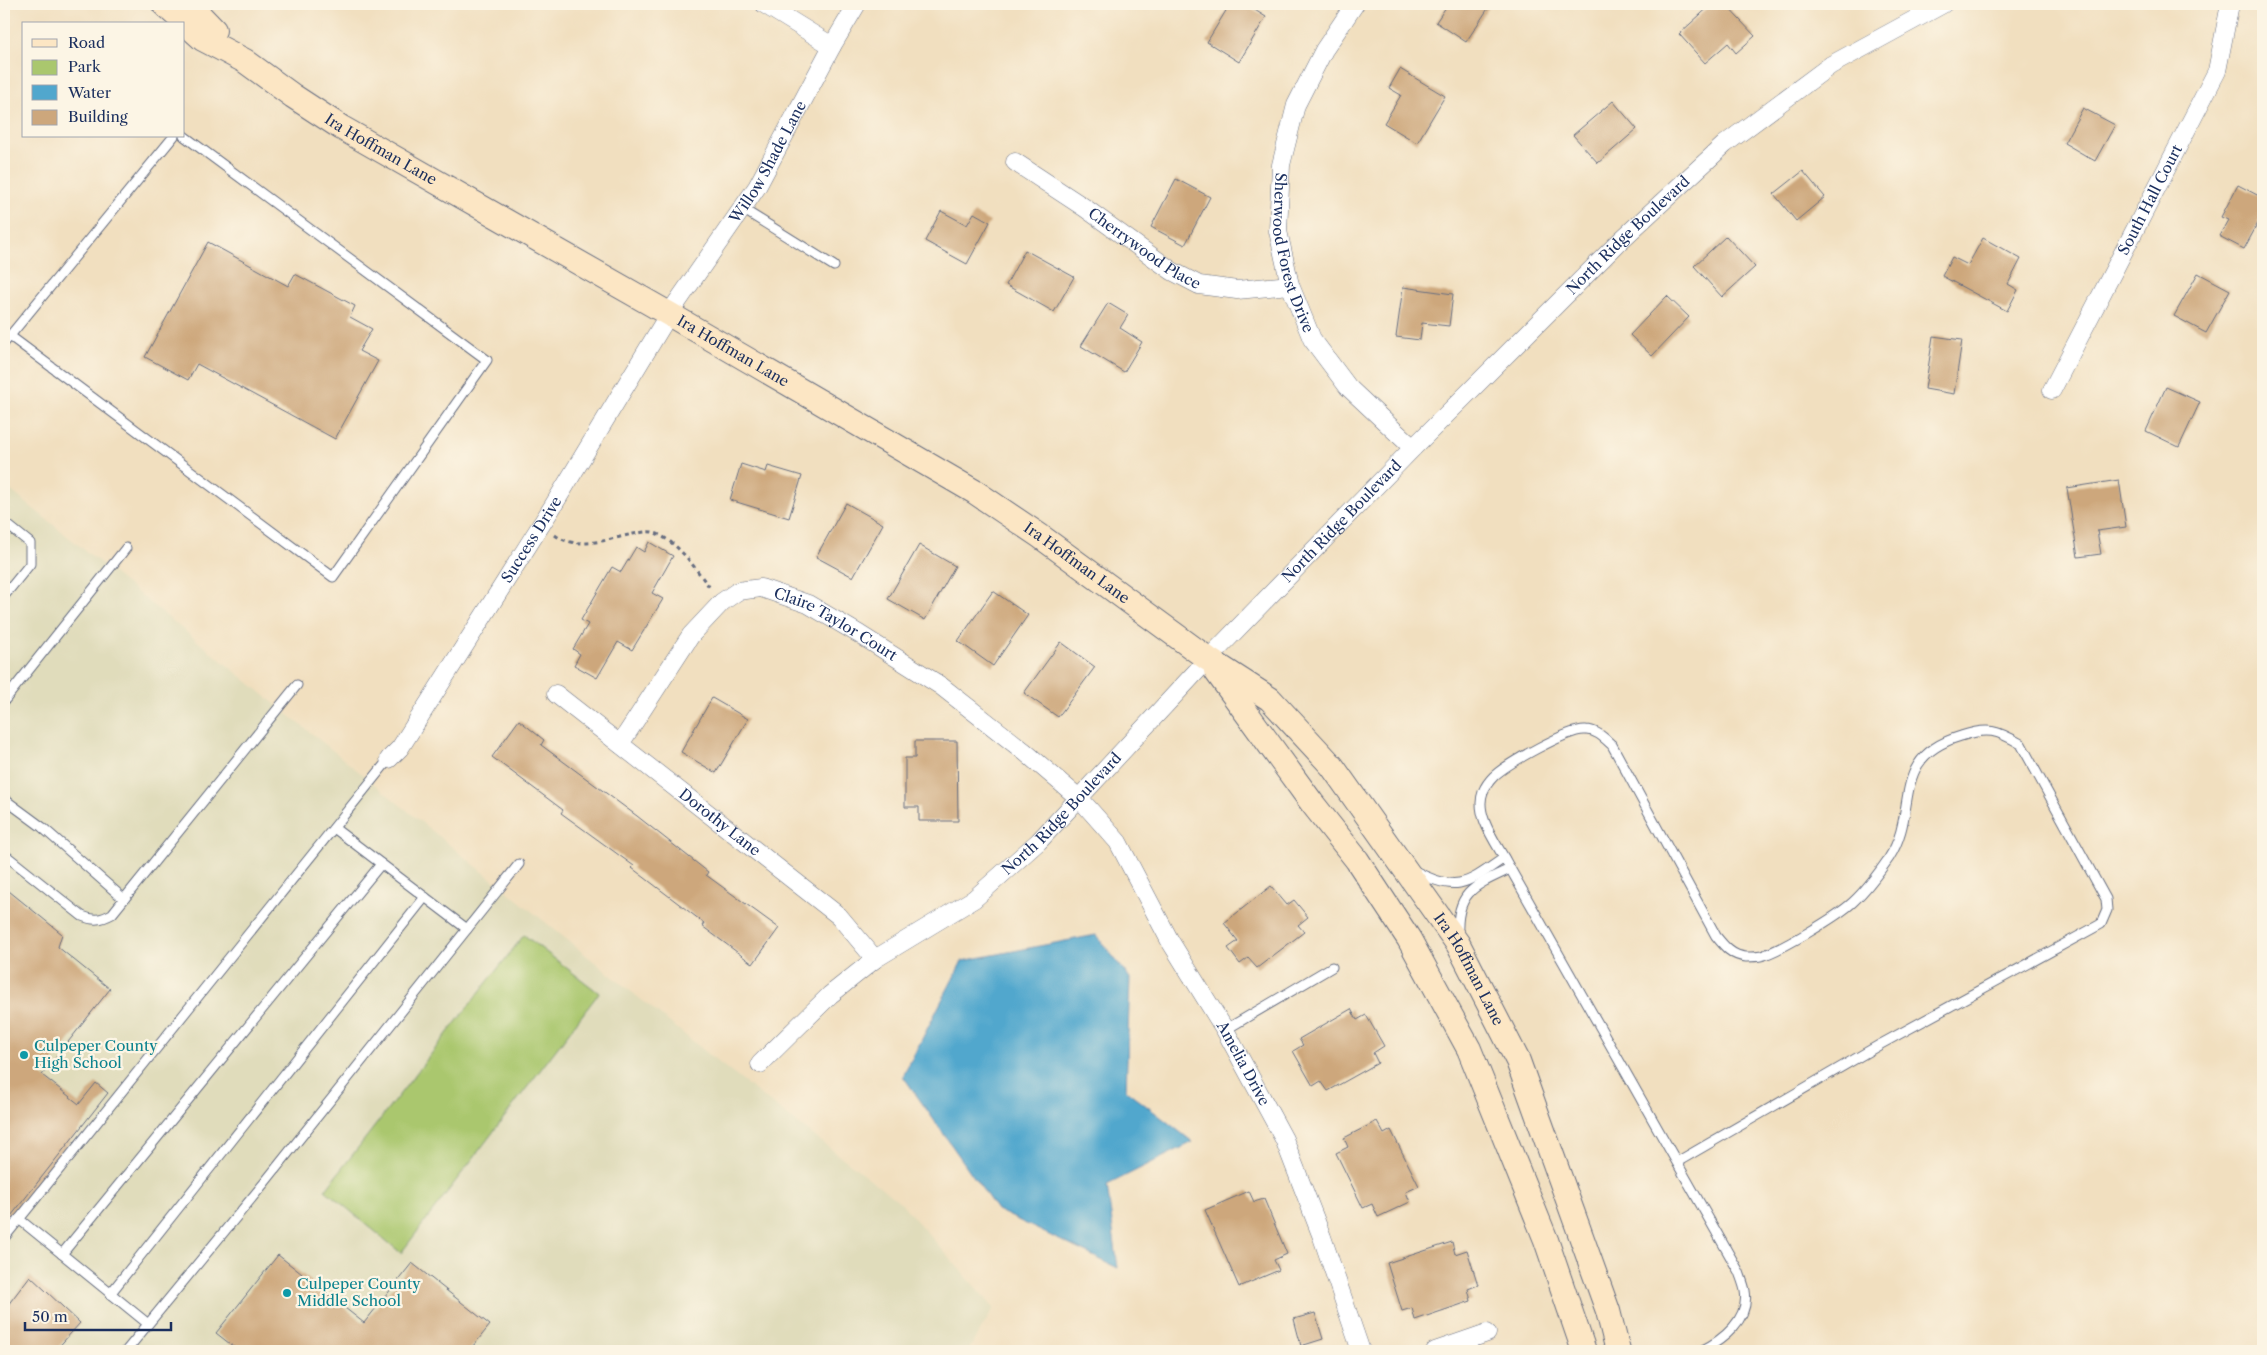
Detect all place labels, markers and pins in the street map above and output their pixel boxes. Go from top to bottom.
place label: Culpeper County High School [34,1036,158,1072]
marker: Culpeper County High School [18,1049,30,1061]
place label: Culpeper County Middle School [297,1274,421,1310]
marker: Culpeper County Middle School [281,1287,293,1299]

